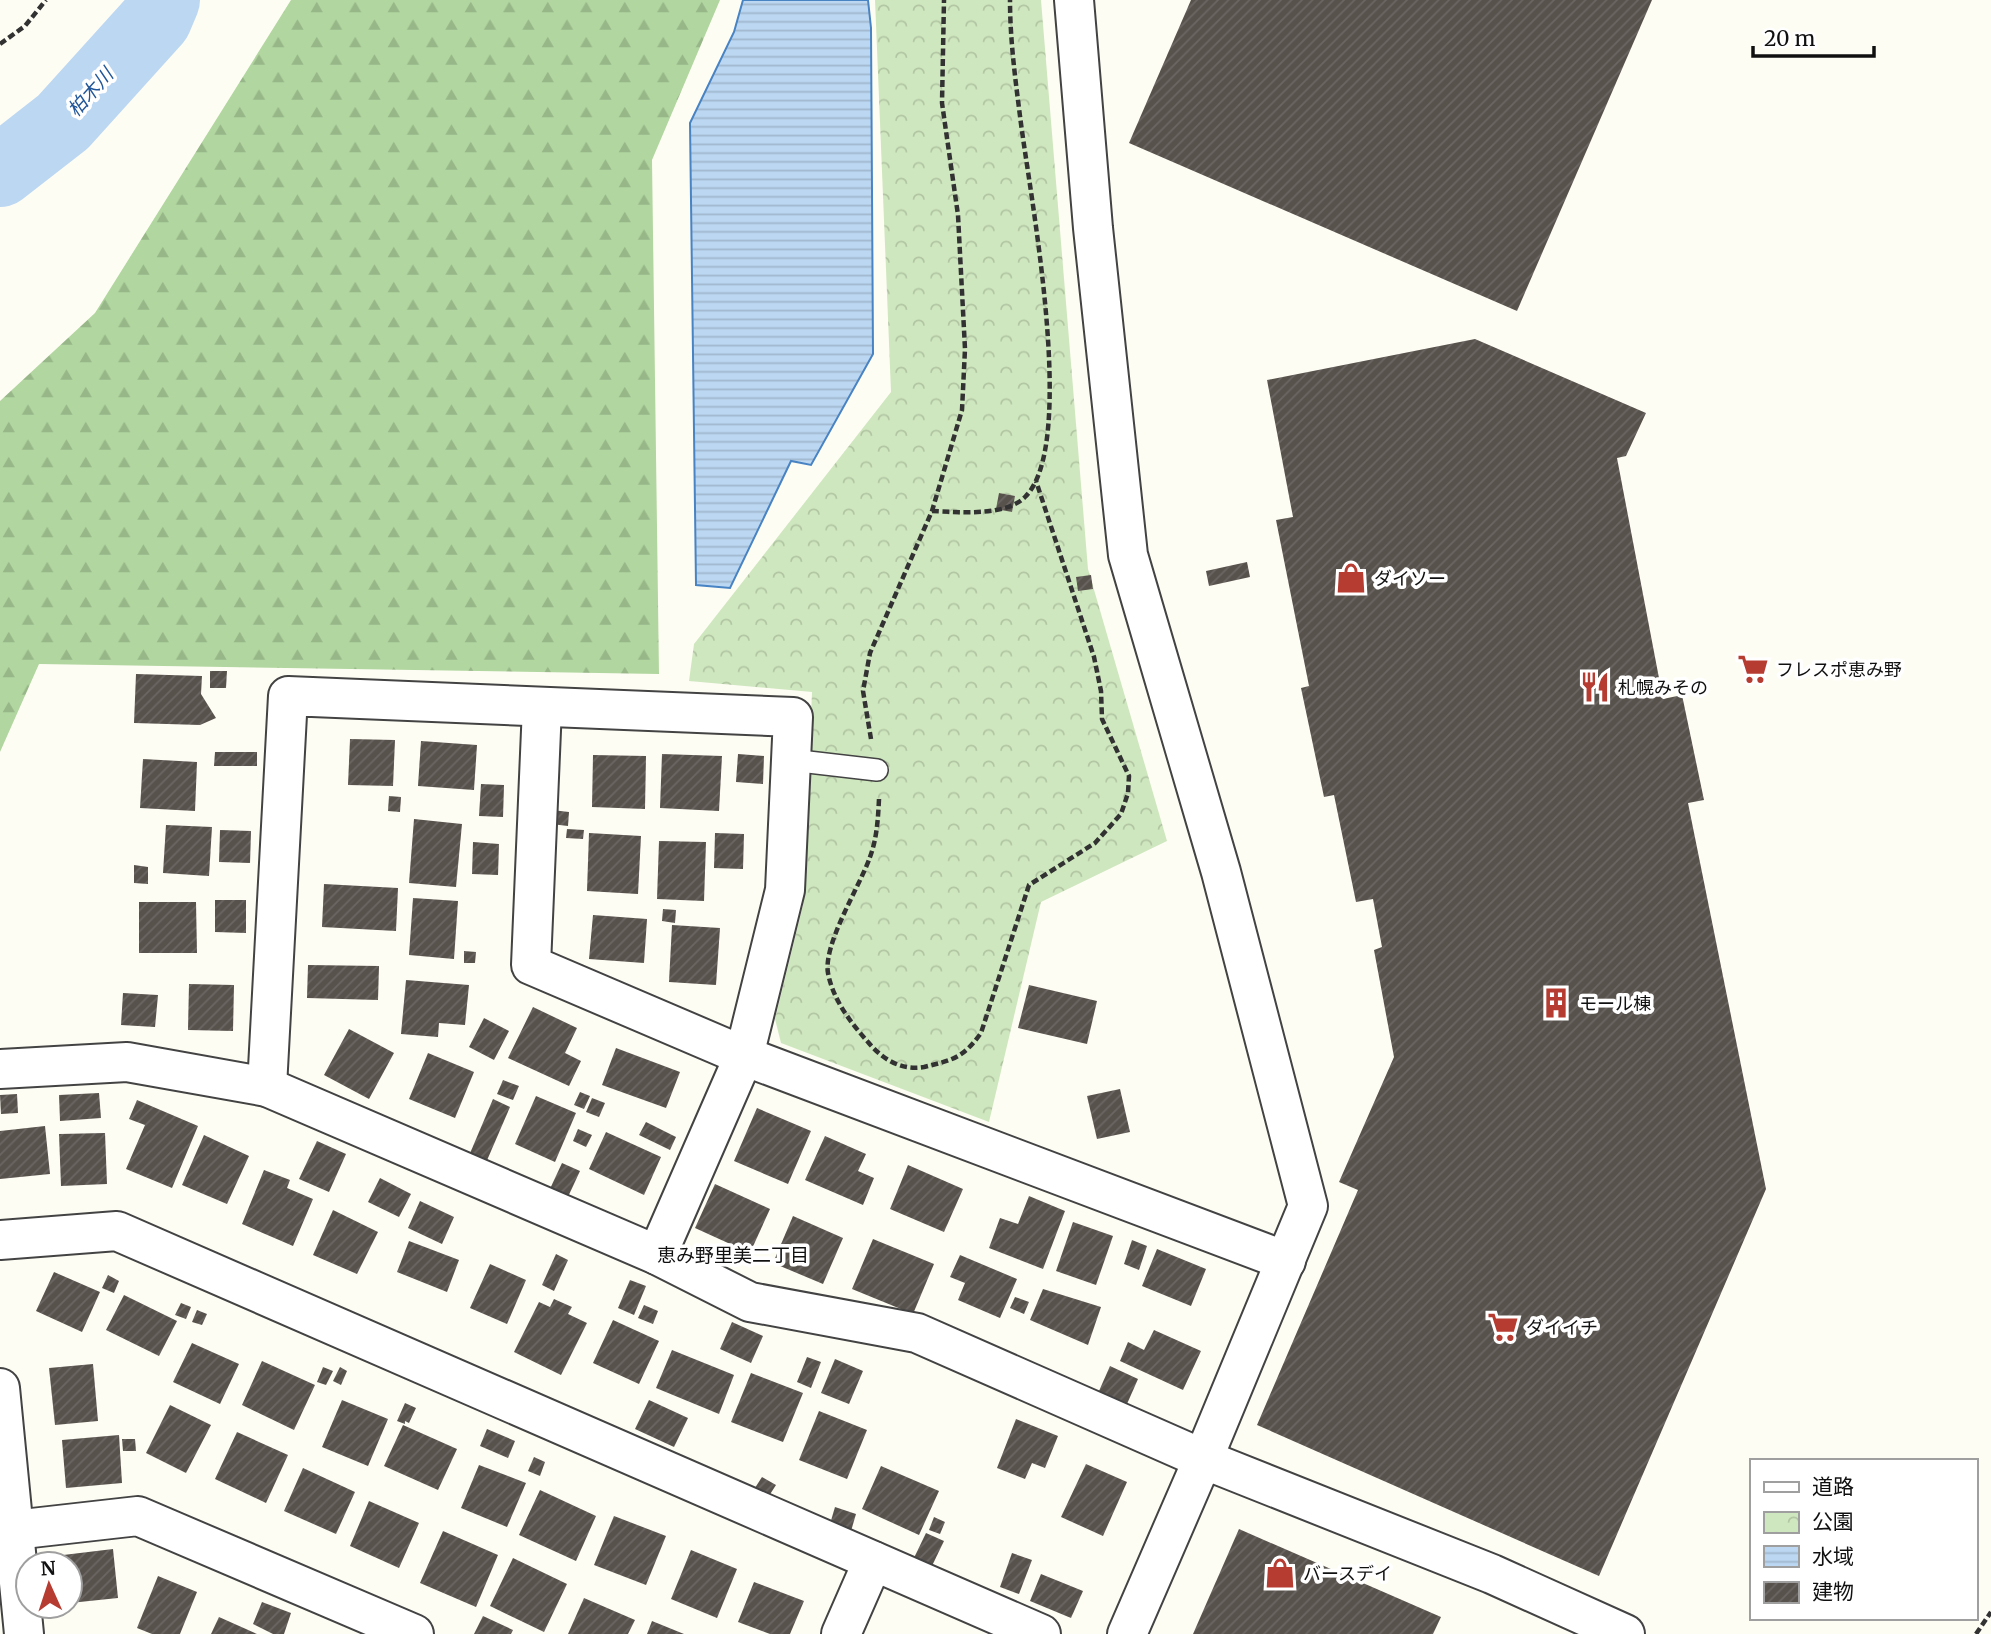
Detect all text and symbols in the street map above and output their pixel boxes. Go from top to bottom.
scale bar [1753,14,1874,58]
text: 20 m [1764,25,1816,52]
water label: 柏木川 [62,61,119,121]
shop icon: ダイソー [1334,561,1368,595]
place label: ダイソー [1374,567,1446,590]
supermarket icon: フレスポ恵み野 [1736,652,1770,686]
place label: フレスポ恵み野 [1776,658,1902,681]
restaurant icon: 札幌みその [1578,670,1612,704]
place label: 札幌みその [1618,676,1708,699]
building icon: モール棟 [1539,986,1573,1020]
place label: モール棟 [1579,992,1651,1015]
district label: 恵み野里美二丁目 [657,1243,809,1267]
supermarket icon: ダイイチ [1486,1310,1520,1344]
place label: ダイイチ [1526,1316,1598,1339]
legend [1750,1459,1977,1620]
text: 道路 [1812,1473,1854,1500]
text: 公園 [1812,1508,1854,1535]
text: 水域 [1812,1543,1854,1570]
north arrow [14,1550,84,1620]
text: N [40,1556,56,1580]
shop icon: バースデイ [1263,1556,1297,1590]
place label: バースデイ [1303,1562,1392,1585]
text: 建物 [1812,1578,1854,1605]

